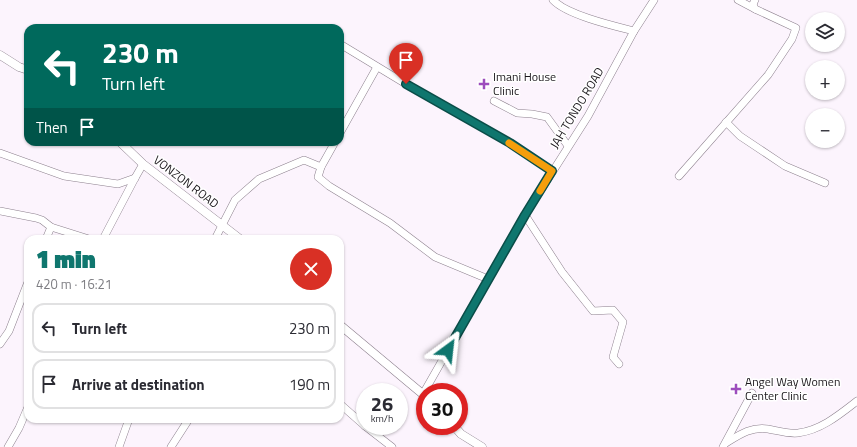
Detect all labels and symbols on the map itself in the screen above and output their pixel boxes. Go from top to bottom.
pin [389,43,423,84]
street label: JAH TONDO ROAD [545,63,608,152]
place label: Imani House Clinic [493,67,556,100]
marker: Imani House Clinic [478,78,490,90]
street label: VONZON ROAD [149,151,223,213]
position arrow [427,329,469,371]
place label: Angel Way Women Center Clinic [745,372,840,405]
speed limit sign: 30 [416,383,468,435]
marker: Angel Way Women Center Clinic [730,383,742,395]

